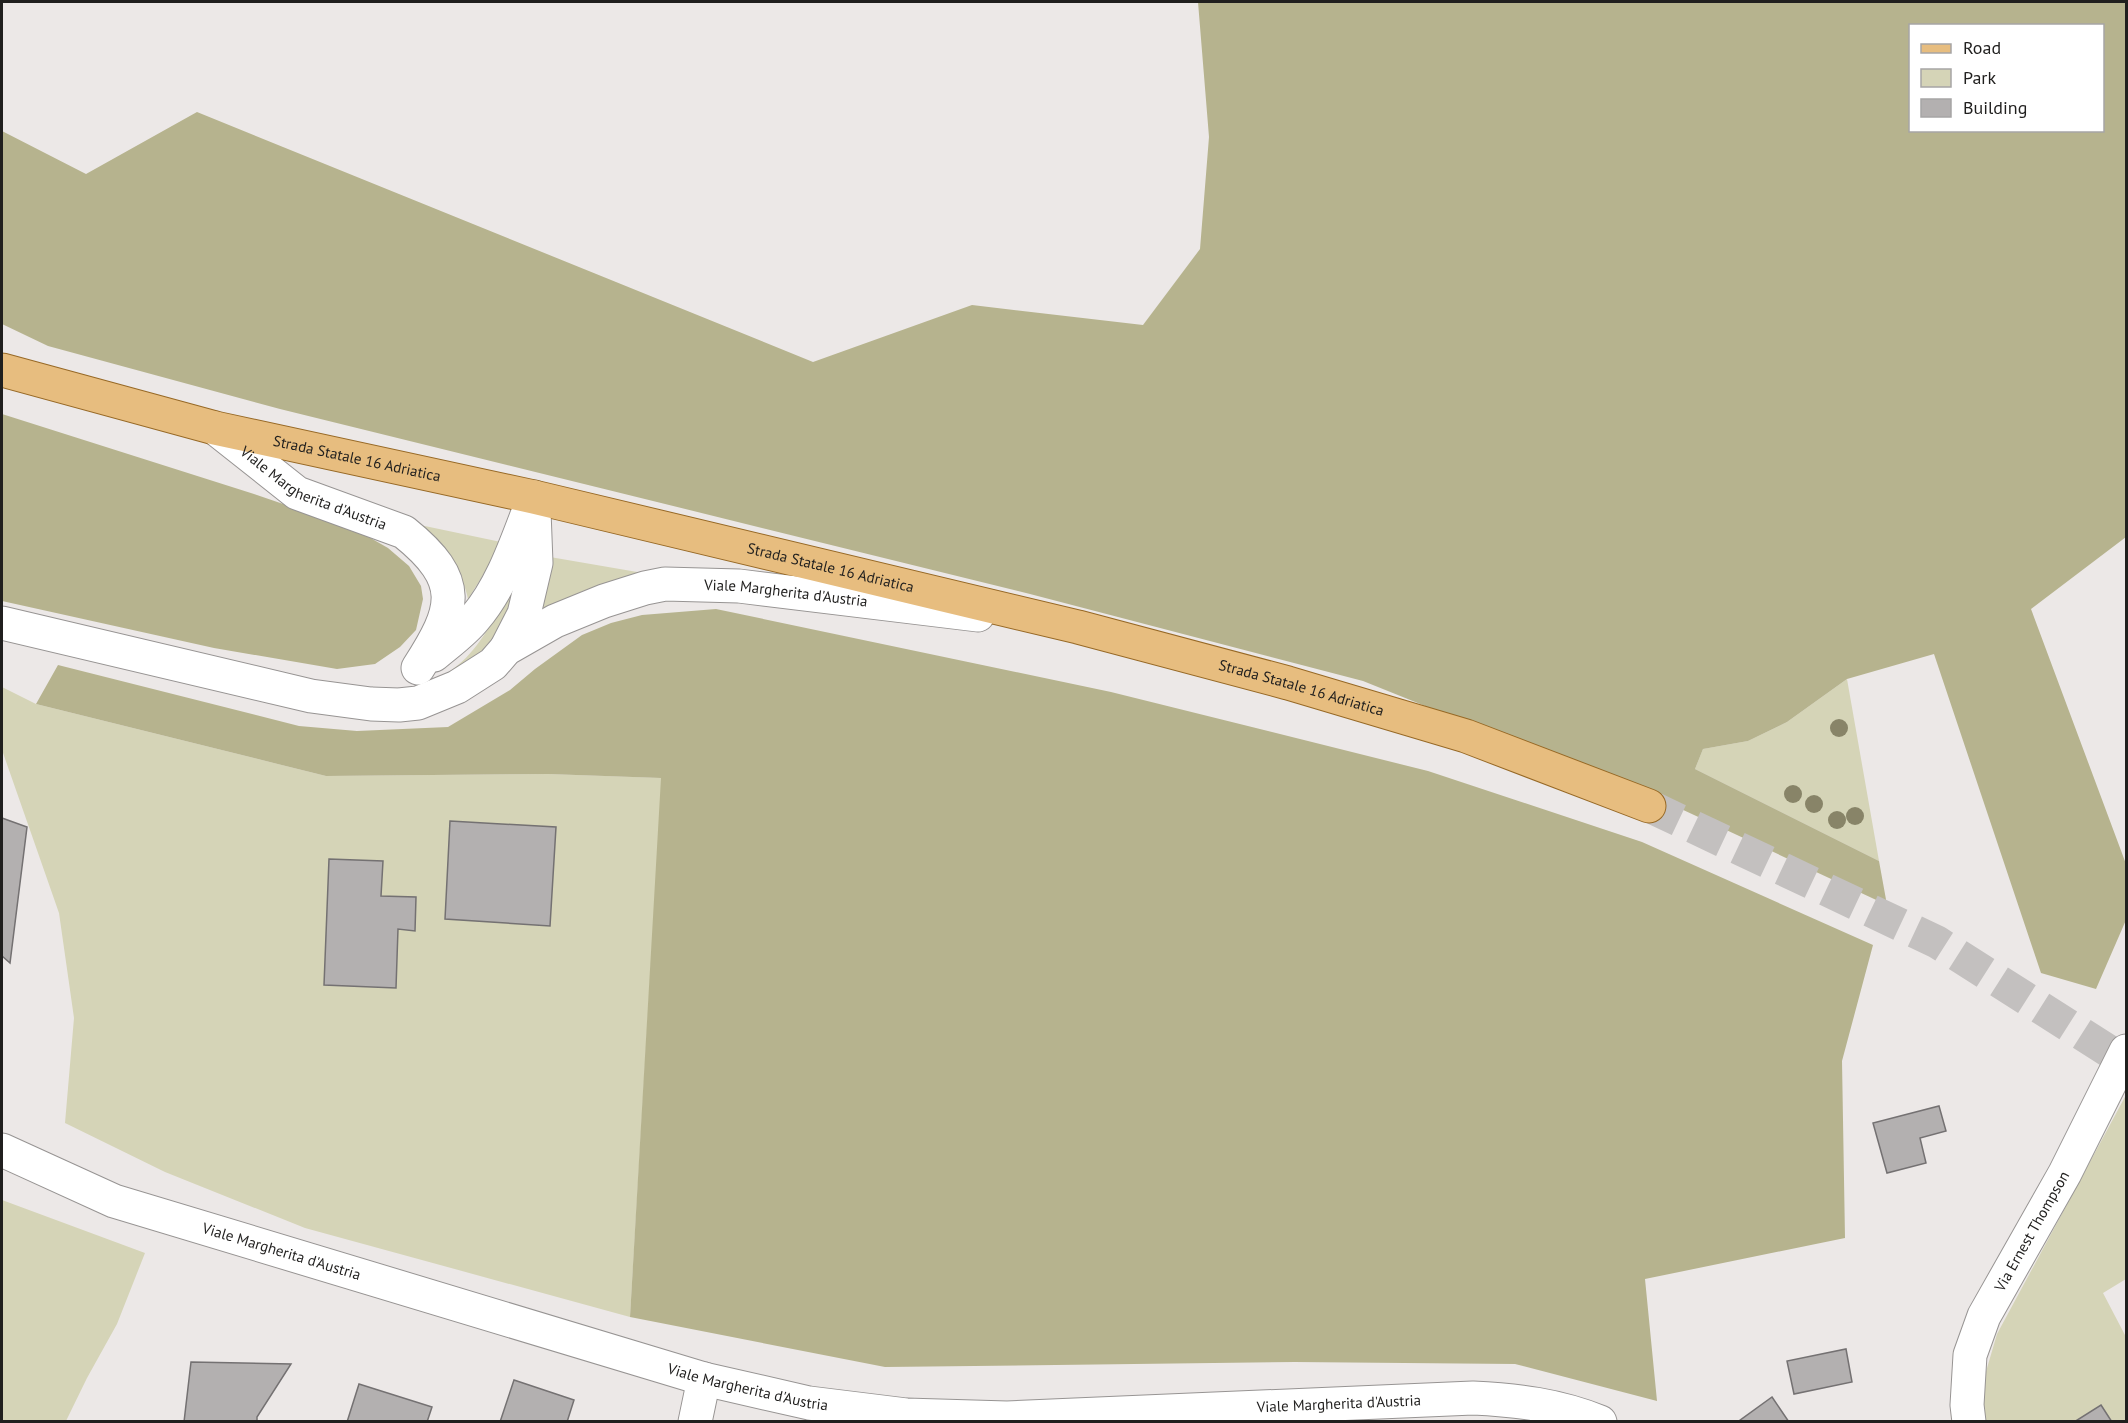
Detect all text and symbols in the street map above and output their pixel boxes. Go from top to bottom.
legend [1909,24,2104,132]
text: Road [1963,36,2001,59]
text: Park [1963,66,1996,89]
text: Building [1963,96,2027,119]
street label: Strada Statale 16 Adriatica [272,431,443,486]
street label: Viale Margherita d'Austria [236,441,389,534]
street label: Strada Statale 16 Adriatica [745,538,916,596]
street label: Viale Margherita d'Austria [703,575,869,611]
street label: Strada Statale 16 Adriatica [1217,655,1386,720]
street label: Via Ernest Thompson [1989,1167,2073,1296]
street label: Viale Margherita d'Austria [199,1218,363,1284]
street label: Viale Margherita d'Austria [664,1358,829,1414]
street label: Viale Margherita d'Austria [1255,1390,1421,1416]

